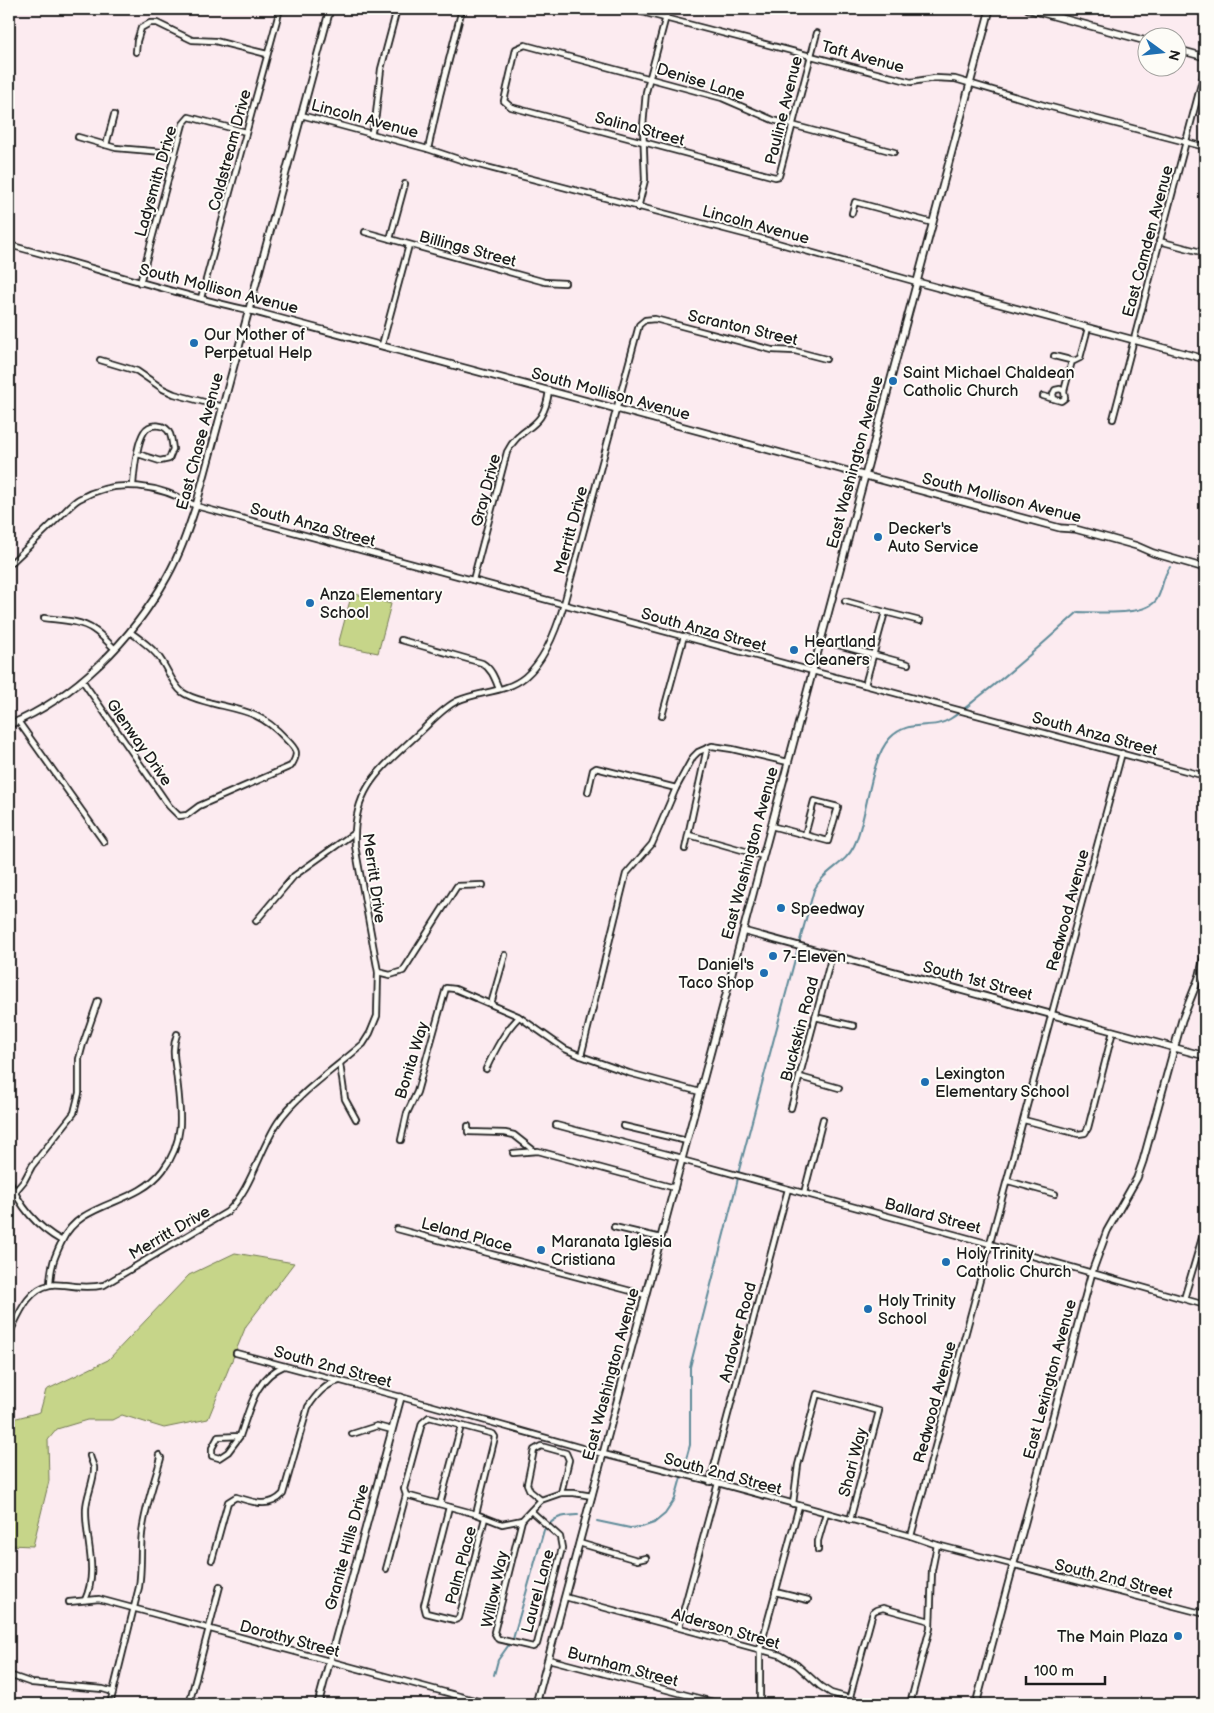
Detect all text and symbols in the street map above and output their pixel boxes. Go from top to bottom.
north arrow [1136,28,1186,78]
street label: Taft Avenue [819,37,907,78]
text: N [1165,48,1184,63]
street label: Pauline Avenue [762,54,807,167]
street label: Denise Lane [654,60,748,105]
street label: Coldstream Drive [205,87,256,213]
street label: Lincoln Avenue [309,96,421,143]
street label: Salina Street [593,108,687,151]
street label: Ladysmith Drive [132,123,182,239]
street label: East Camden Avenue [1119,163,1178,319]
street label: Lincoln Avenue [700,202,812,249]
street label: Billings Street [417,227,518,272]
street label: South Mollison Avenue [137,260,301,319]
street label: Scranton Street [686,307,800,350]
place label: Our Mother of Perpetual Help [204,326,312,363]
marker: Our Mother of Perpetual Help [188,337,200,349]
street label: South Mollison Avenue [529,364,692,425]
place label: Saint Michael Chaldean Catholic Church [903,364,1075,401]
street label: East Chase Avenue [173,370,228,512]
street label: East Washington Avenue [823,373,888,551]
marker: Saint Michael Chaldean Catholic Church [887,375,899,387]
street label: Gray Drive [468,451,505,529]
street label: South Mollison Avenue [920,469,1084,528]
street label: Merritt Drive [551,484,592,576]
street label: South Anza Street [248,500,377,551]
place label: Decker's Auto Service [888,520,979,557]
marker: Decker's Auto Service [872,531,884,543]
place label: Anza Elementary School [320,586,443,623]
marker: Anza Elementary School [304,597,316,609]
street label: South Anza Street [639,605,768,656]
place label: Heartland Cleaners [804,633,876,670]
marker: Heartland Cleaners [788,644,800,656]
street label: Glenway Drive [102,696,176,790]
street label: South Anza Street [1030,709,1159,760]
street label: East Washington Avenue [718,764,783,942]
street label: Merritt Drive [358,832,389,925]
street label: Redwood Avenue [1043,847,1094,973]
place label: Speedway [791,900,865,919]
marker: Speedway [775,902,787,914]
place label: 7-Eleven [783,948,846,967]
marker: 7-Eleven [767,950,779,962]
place label: Daniel's Taco Shop [679,956,754,993]
street label: South 1st Street [921,958,1035,1005]
marker: Daniel's Taco Shop [758,967,770,979]
street label: Buckskin Road [777,975,824,1084]
street label: Bonita Way [392,1019,433,1101]
place label: Lexington Elementary School [935,1065,1069,1102]
marker: Lexington Elementary School [919,1076,931,1088]
street label: Ballard Street [883,1195,983,1238]
street label: Merritt Drive [126,1202,214,1264]
street label: Leland Place [419,1214,515,1257]
place label: Maranata Iglesia Cristiana [551,1233,672,1270]
marker: Maranata Iglesia Cristiana [535,1244,547,1256]
place label: Holy Trinity Catholic Church [956,1245,1071,1282]
marker: Holy Trinity Catholic Church [940,1256,952,1268]
street label: Andover Road [716,1280,761,1384]
street label: East Washington Avenue [579,1285,644,1463]
place label: Holy Trinity School [878,1292,956,1329]
street label: East Lexington Avenue [1020,1297,1081,1461]
marker: Holy Trinity School [862,1303,874,1315]
street label: Redwood Avenue [910,1339,961,1465]
street label: South 2nd Street [272,1343,394,1392]
street label: Shari Way [835,1425,872,1499]
street label: South 2nd Street [662,1450,784,1499]
street label: Granite Hills Drive [321,1482,374,1613]
street label: Palm Place [442,1524,481,1607]
street label: Laurel Lane [518,1547,559,1635]
street label: Willow Way [478,1548,513,1629]
street label: South 2nd Street [1053,1556,1175,1603]
street label: Alderson Street [669,1605,782,1654]
street label: Dorothy Street [238,1617,342,1662]
place label: The Main Plaza [1057,1628,1168,1647]
marker: The Main Plaza [1172,1630,1184,1642]
street label: Burnham Street [565,1644,680,1691]
scale bar [1026,1653,1105,1685]
text: 100 m [1034,1662,1074,1681]

